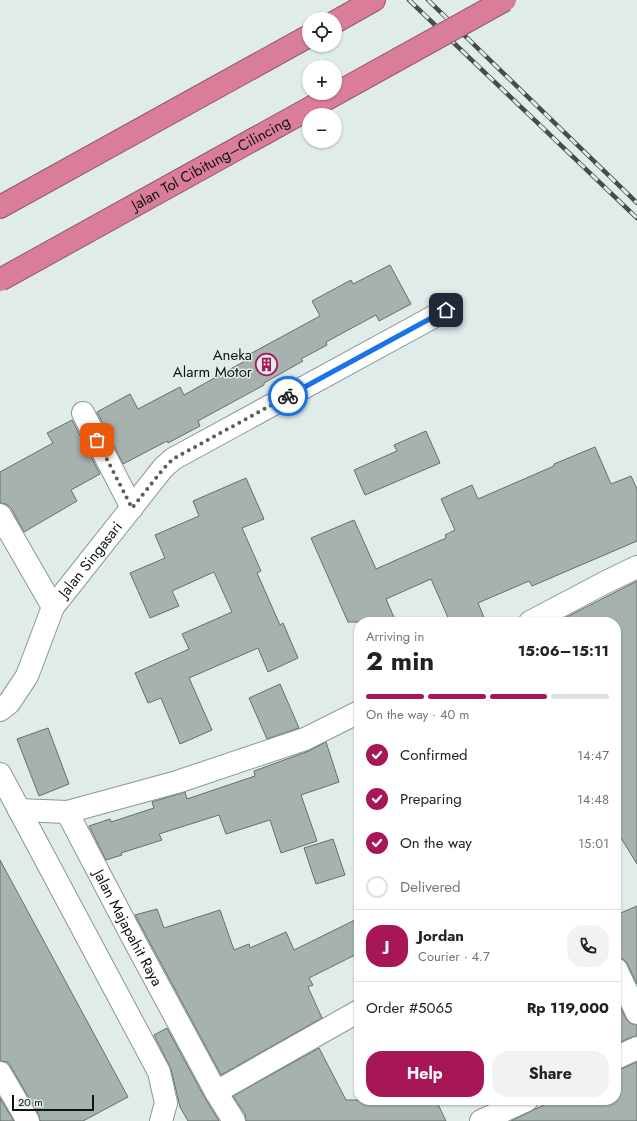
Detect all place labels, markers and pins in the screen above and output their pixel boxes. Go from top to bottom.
pin [429,293,463,327]
place label: Aneka Alarm Motor [173,344,253,383]
building icon: Aneka Alarm Motor [254,351,280,377]
pin [80,423,114,457]

